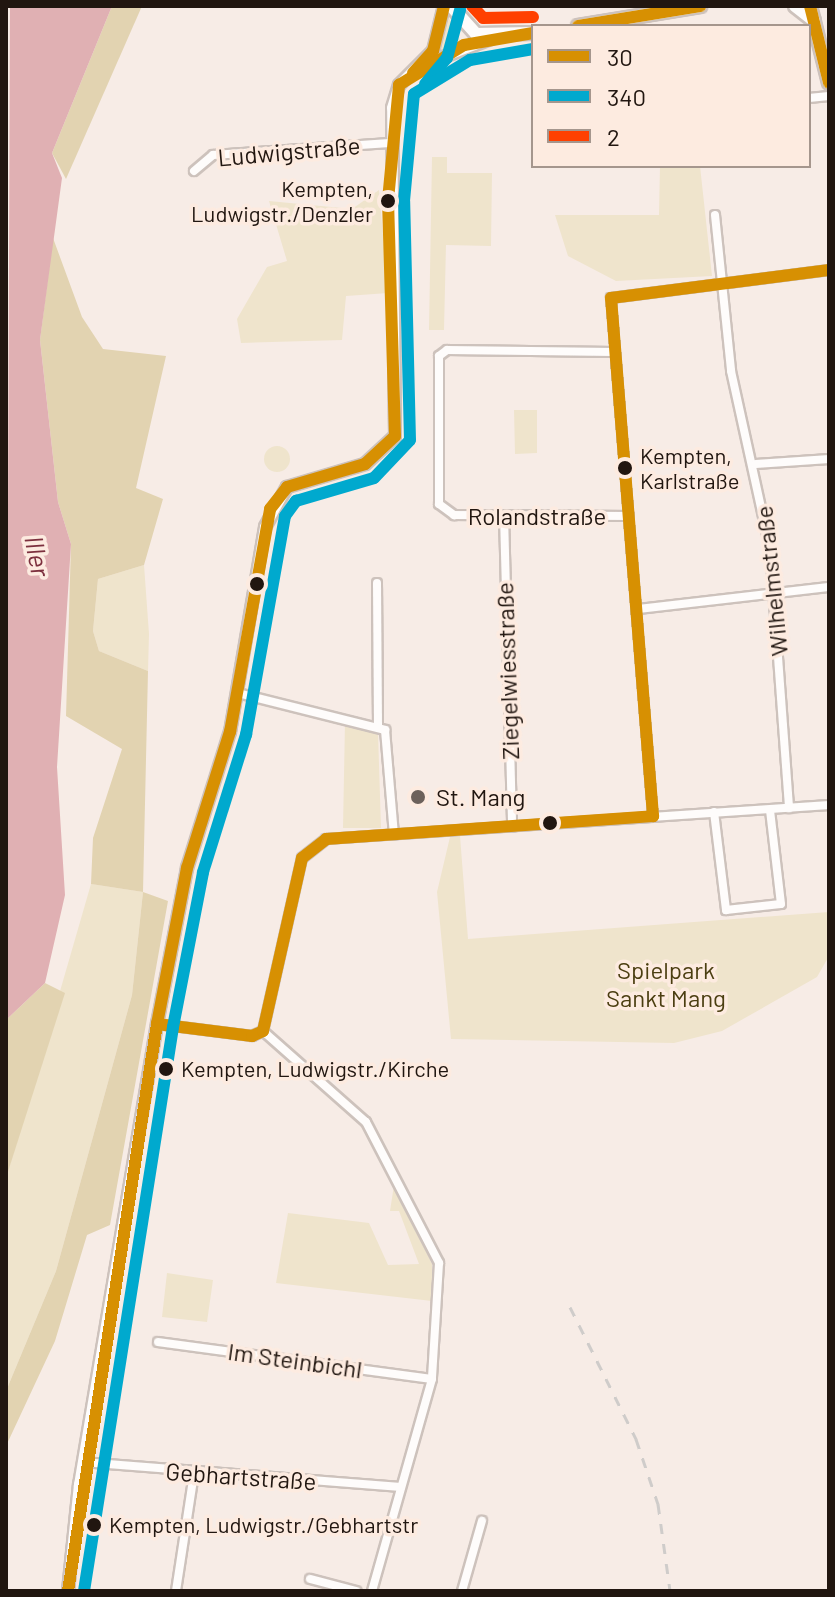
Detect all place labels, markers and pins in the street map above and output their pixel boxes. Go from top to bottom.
place label: Kempten, Ludwigstr./Denzler [191,175,373,226]
marker: Kempten, Ludwigstr./Denzler [380,193,396,209]
place label: Kempten, Karlstraße [640,442,740,494]
marker: Kempten, Karlstraße [617,460,633,476]
unlabelled marker [249,576,265,592]
place label: St. Mang [436,783,525,811]
marker: St. Mang [407,786,429,808]
unlabelled marker [542,815,558,831]
place label: Kempten, Ludwigstr./Kirche [181,1056,449,1082]
marker: Kempten, Ludwigstr./Kirche [158,1061,174,1077]
place label: Kempten, Ludwigstr./Gebhartstr [109,1512,418,1538]
marker: Kempten, Ludwigstr./Gebhartstr [86,1517,102,1533]

